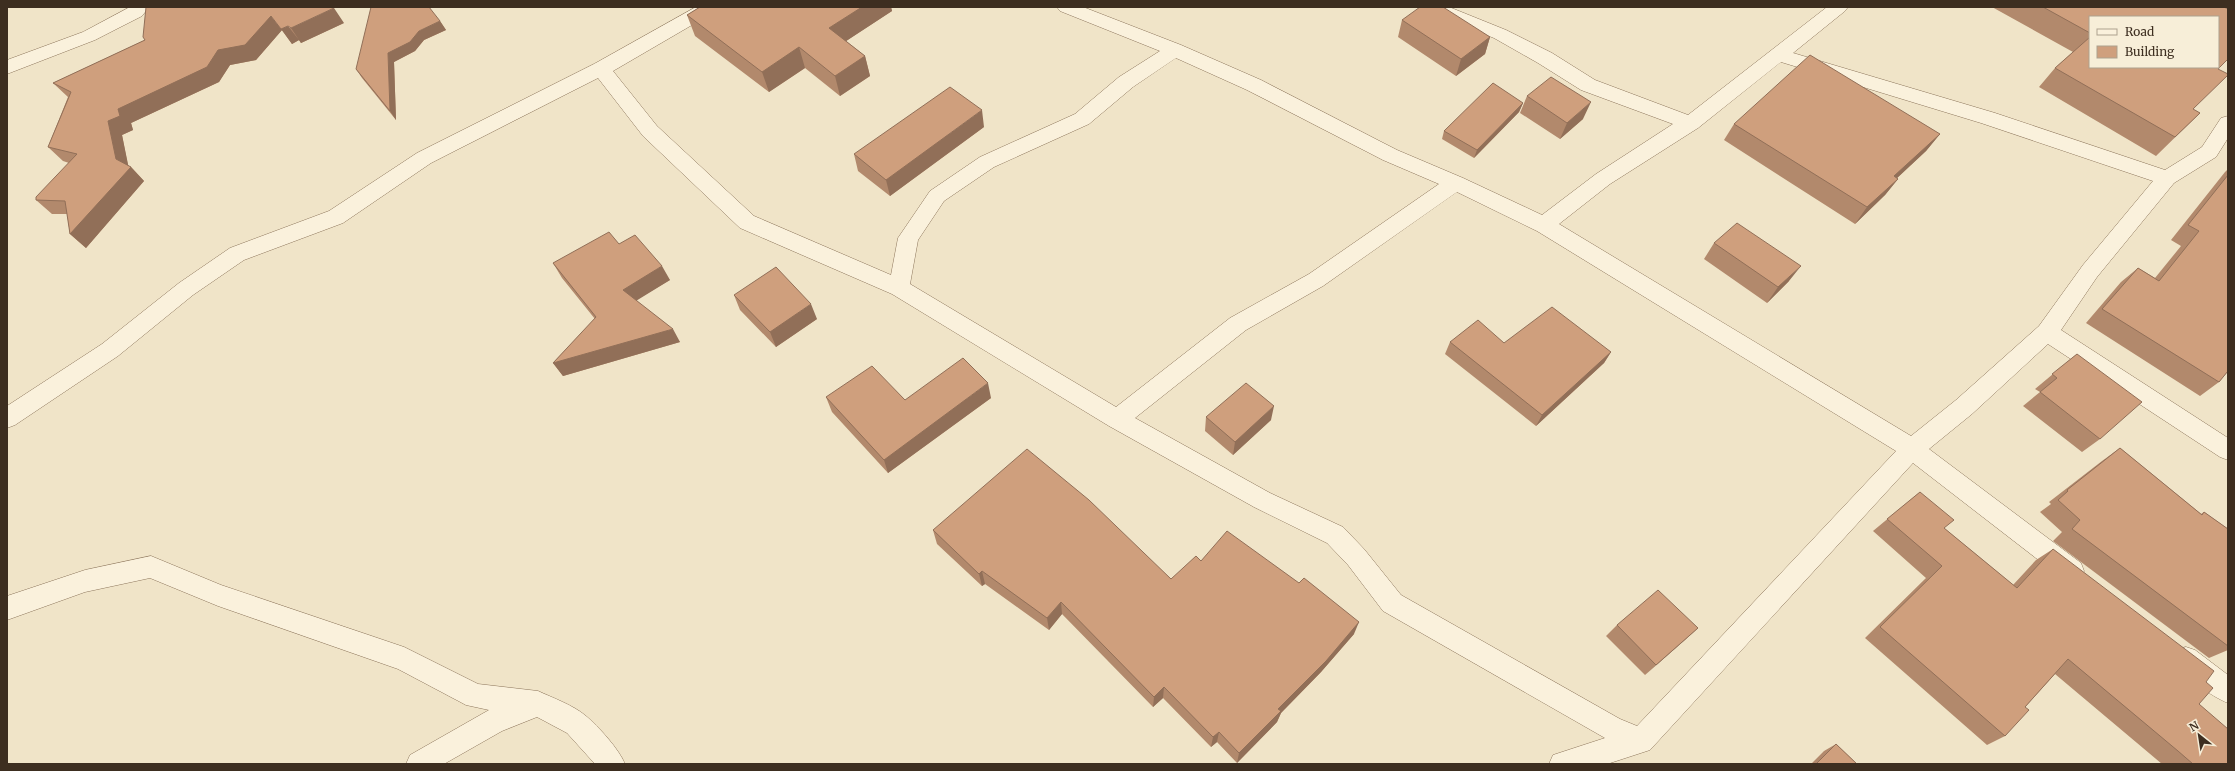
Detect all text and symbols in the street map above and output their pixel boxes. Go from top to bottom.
legend [2089,16,2219,68]
text: Road [2125,24,2154,39]
text: Building [2125,44,2175,59]
north arrow [2179,715,2219,755]
text: N [2187,718,2202,735]

